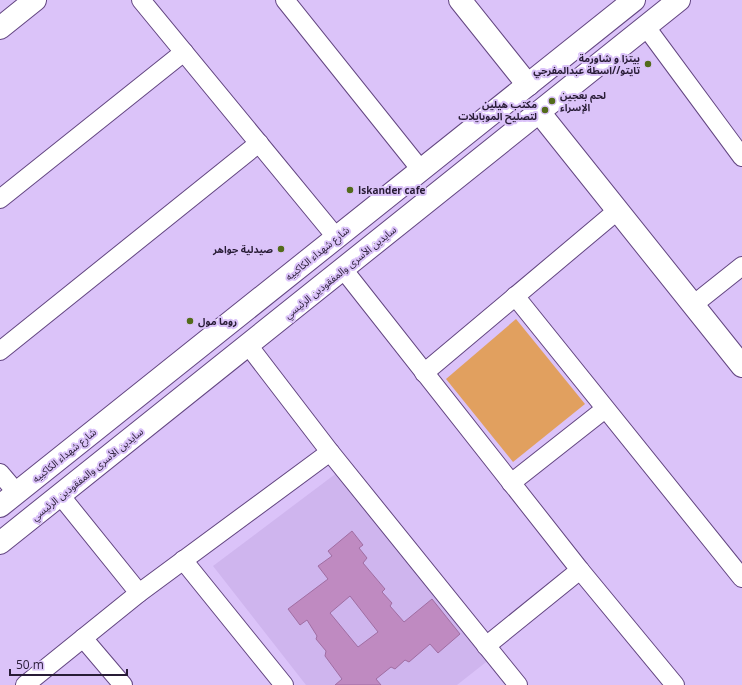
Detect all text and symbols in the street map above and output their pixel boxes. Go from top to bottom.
place label: بيتزا و شاورمة تايتو//اسطة عبدالمفرجي [533,51,640,79]
marker: بيتزا و شاورمة تايتو//اسطة عبدالمفرجي [643,59,653,69]
place label: لحم بعجين الإسراء [560,88,606,114]
marker: لحم بعجين الإسراء [547,96,557,106]
place label: مكتب هيلين لتصليح الموبايلات [458,97,537,125]
marker: مكتب هيلين لتصليح الموبايلات [540,105,550,115]
place label: Iskander cafe [358,183,426,197]
marker: Iskander cafe [345,185,355,195]
street label: سايدين الأسرى والمفقودين الرئيسي [281,222,400,323]
street label: شارع شهداء الكاكييه [282,223,353,284]
place label: صيدلية جواهر [212,242,273,256]
marker: صيدلية جواهر [276,244,286,254]
place label: روما مول [198,314,237,328]
marker: روما مول [185,316,195,326]
street label: سايدين الأسرى والمفقودين الرئيسي [28,424,147,525]
street label: شارع شهداء الكاكييه [29,425,100,486]
scale bar [10,651,127,677]
text: 50 m [16,656,44,673]

